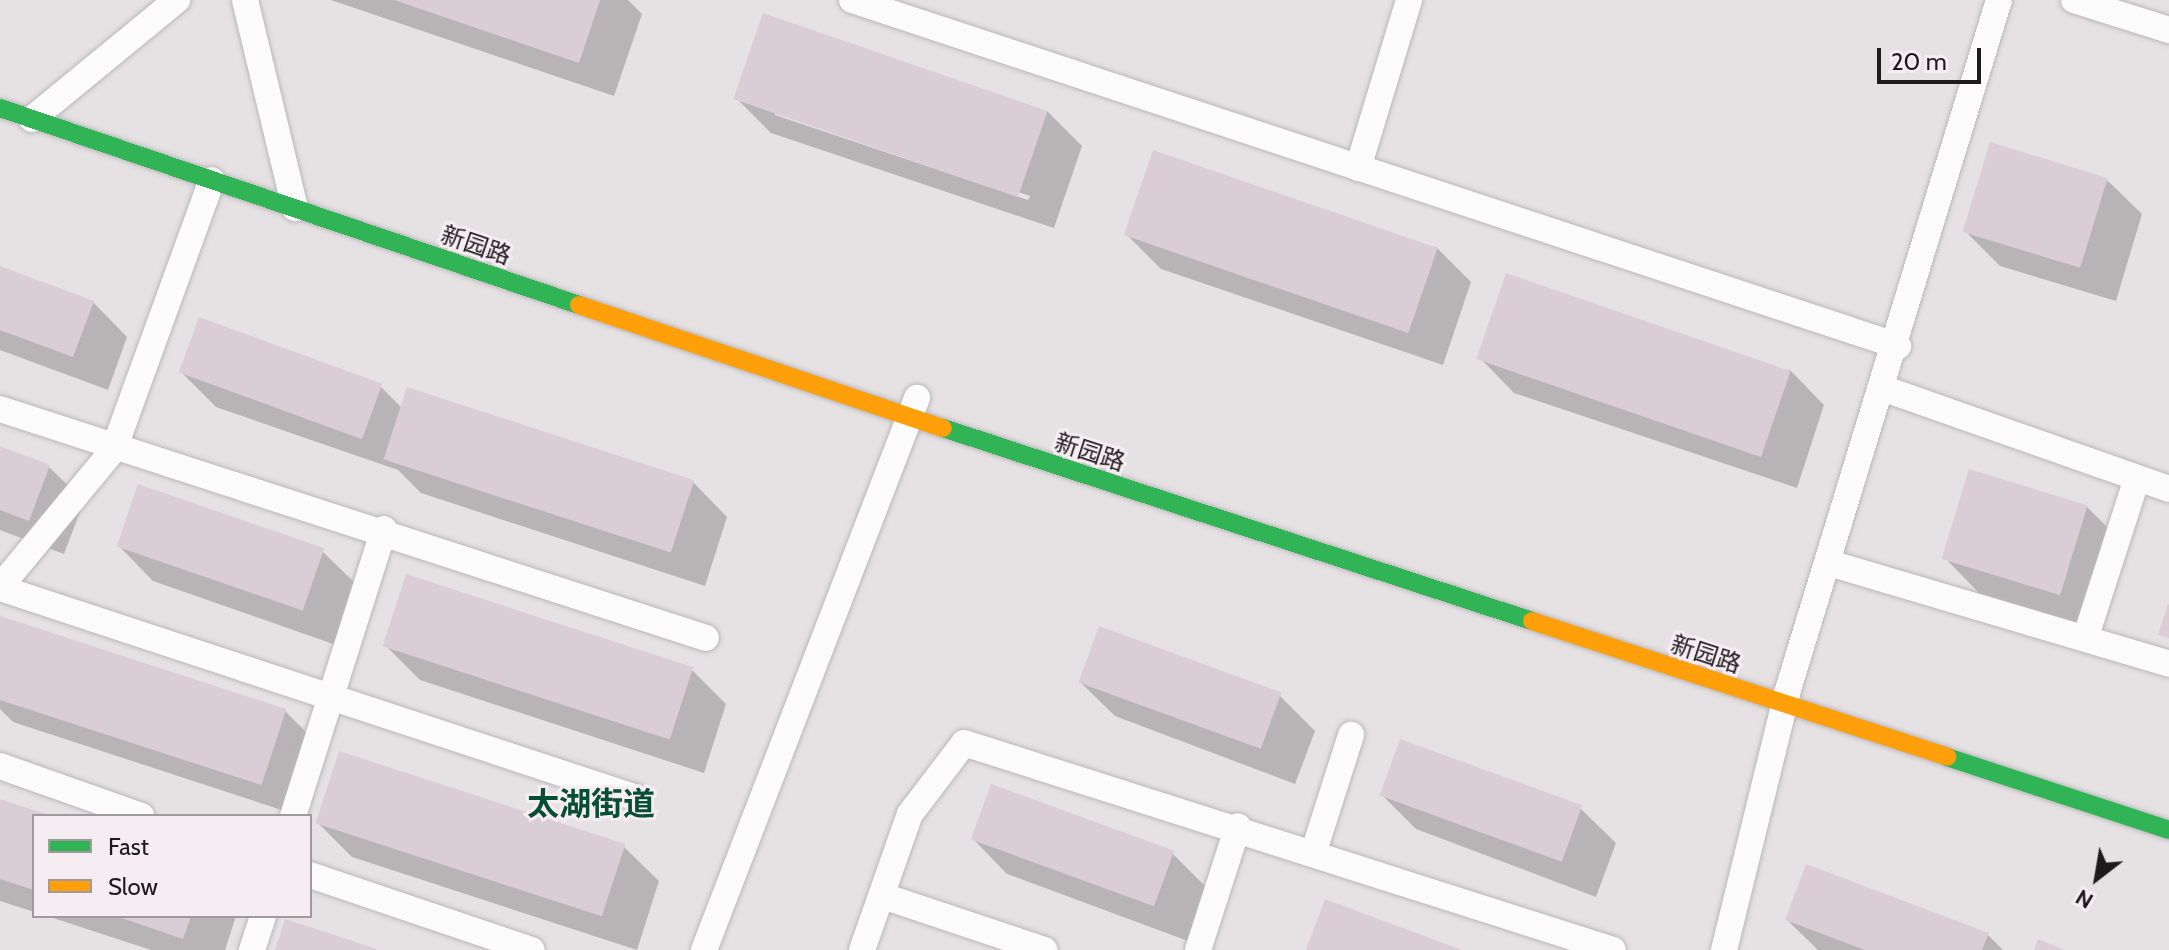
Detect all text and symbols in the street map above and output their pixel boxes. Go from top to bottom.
scale bar [1881,32,1985,82]
text: 20 m [1891,47,1947,76]
street label: 新园路 [437,220,515,270]
street label: 新园路 [1051,427,1129,477]
street label: 新园路 [1667,629,1745,679]
district label: 太湖街道 [527,785,655,823]
legend [32,814,312,918]
text: Fast [108,832,149,861]
north arrow [2057,838,2137,918]
text: Slow [108,872,158,901]
text: N [2071,883,2098,915]

